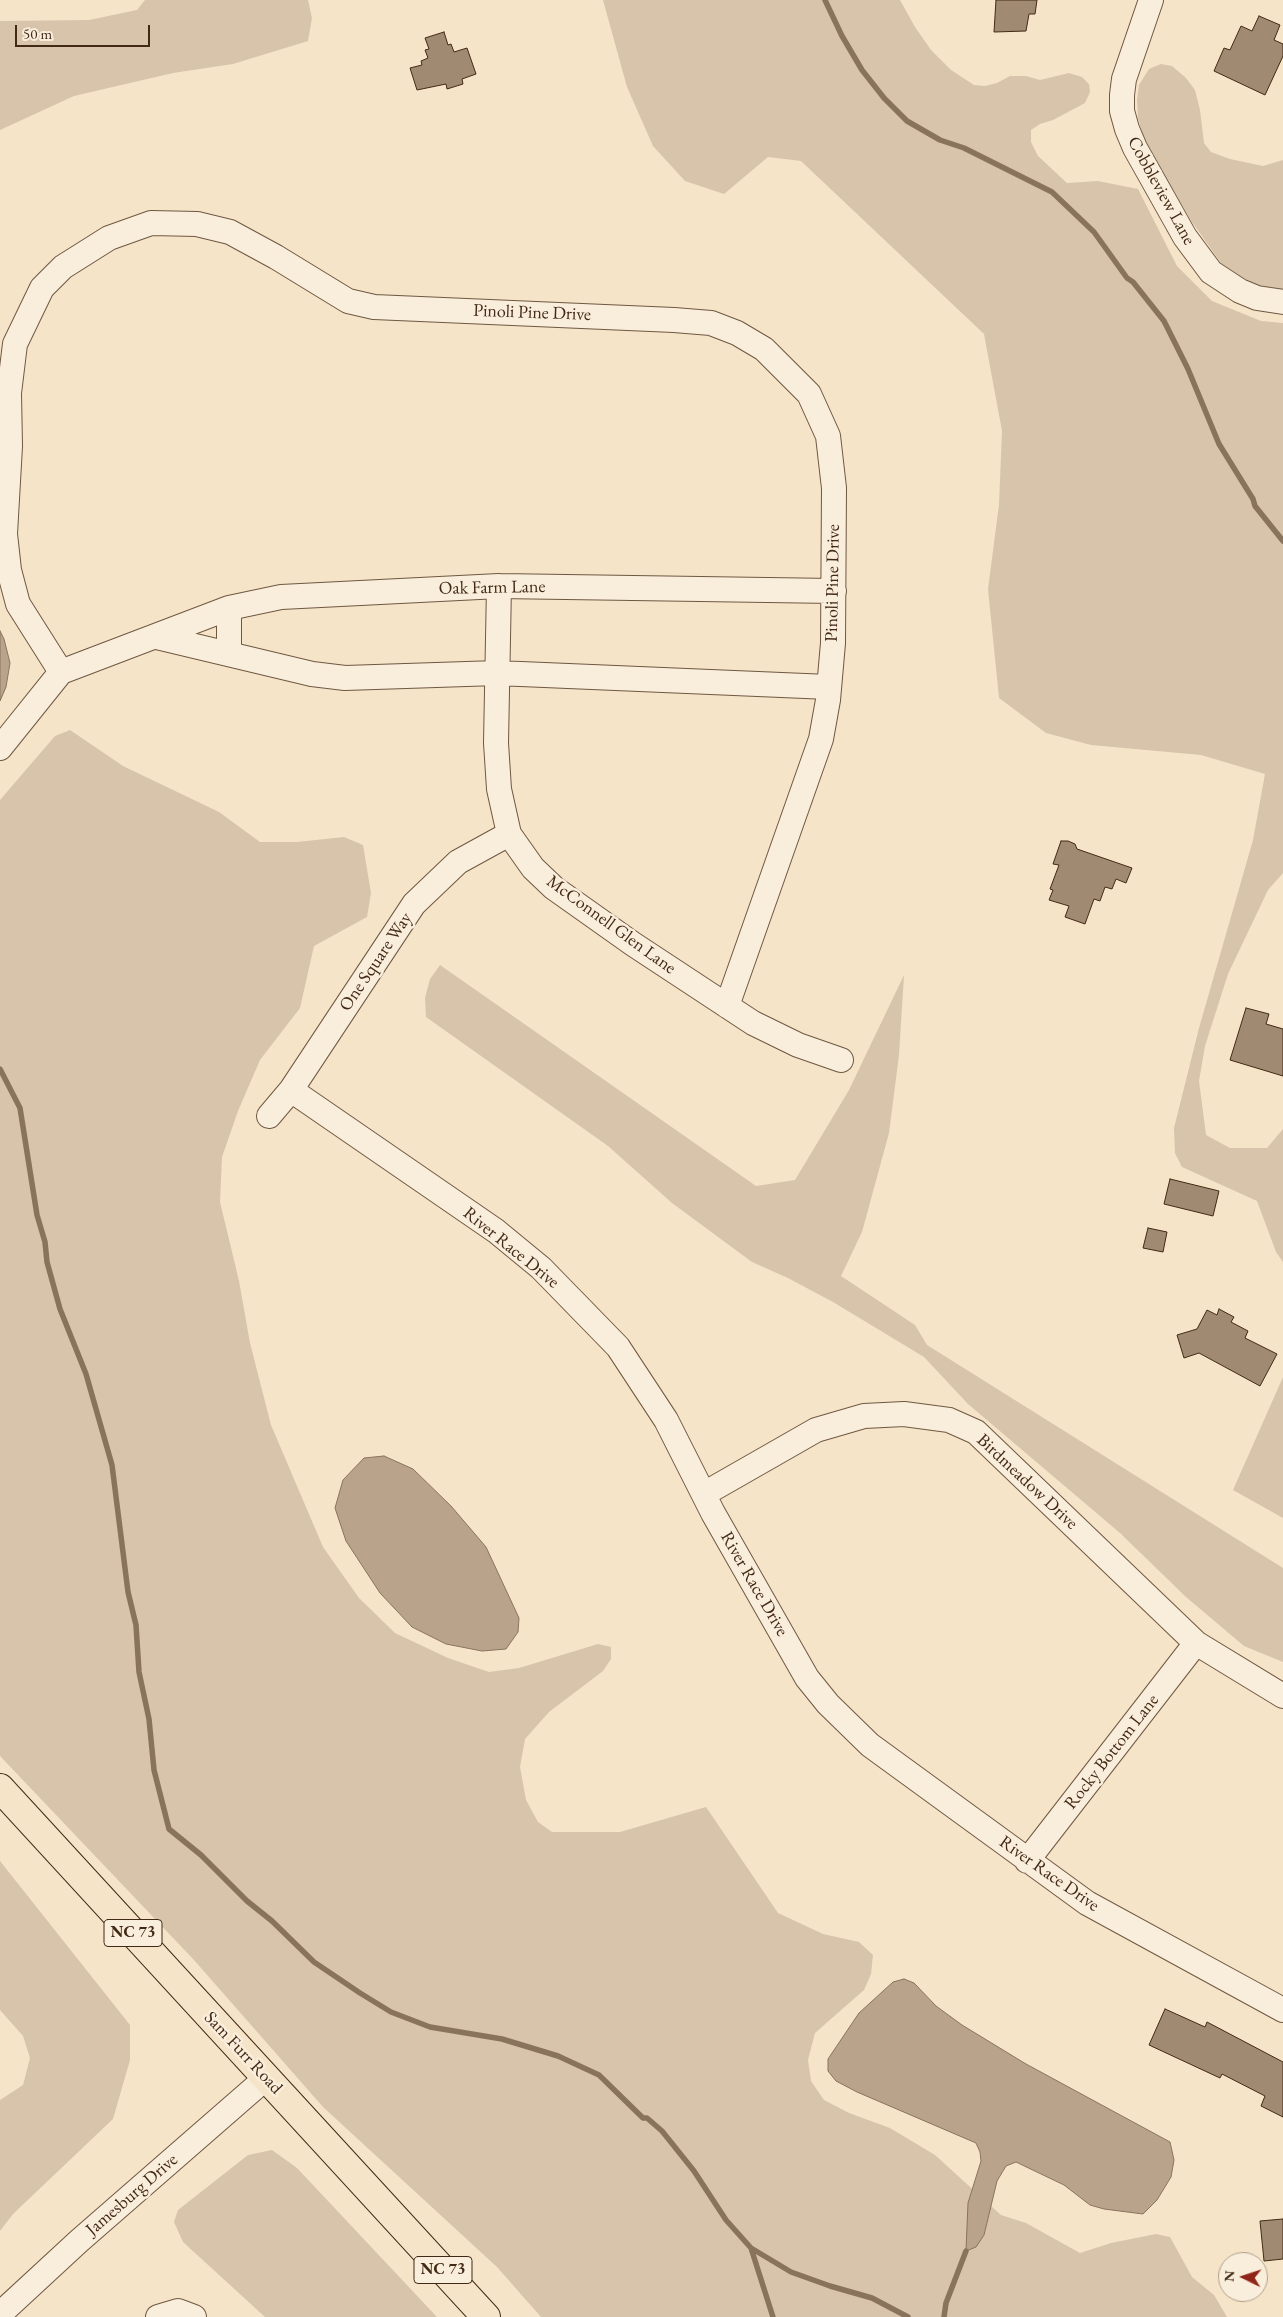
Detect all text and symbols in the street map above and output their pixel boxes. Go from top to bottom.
scale bar [18,15,152,47]
text: 50 m [23,24,52,43]
street label: Cobbleview Lane [1122,133,1200,249]
street label: Pinoli Pine Drive [473,300,591,326]
street label: Pinoli Pine Drive [821,524,845,642]
street label: Oak Farm Lane [438,576,546,600]
street label: McConnell Glen Lane [542,871,680,979]
street label: One Square Way [335,908,417,1016]
street label: River Race Drive [459,1203,563,1293]
street label: Birdmeadow Drive [972,1430,1082,1534]
street label: River Race Drive [715,1528,793,1640]
street label: Rocky Bottom Lane [1060,1690,1164,1814]
street label: River Race Drive [995,1831,1103,1917]
road number: NC 73 [104,1920,162,1946]
street label: Sam Furr Road [199,2007,287,2099]
street label: Jamesburg Drive [82,2149,182,2241]
north arrow [1218,2252,1268,2302]
road number: NC 73 [414,2256,472,2284]
text: N [1220,2270,1238,2282]

